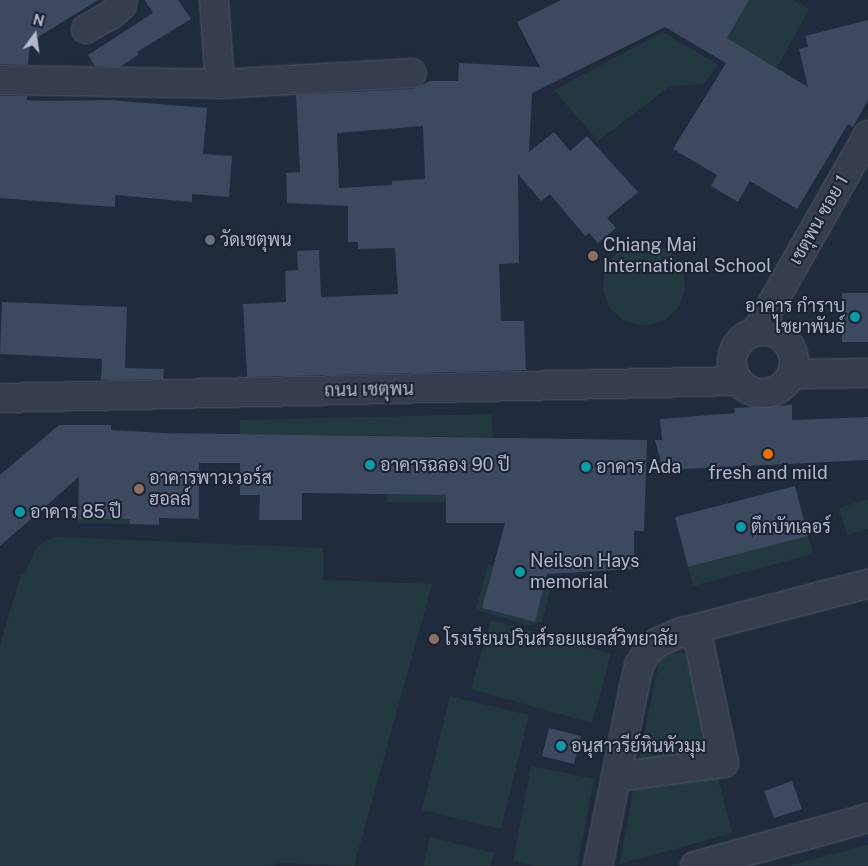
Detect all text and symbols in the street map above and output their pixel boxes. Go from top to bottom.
north arrow [10,10,60,60]
text: N [31,11,46,30]
street label: เชตุพน ซอย 1 [785,171,853,269]
place label: วัดเชตุพน [220,229,292,251]
marker: วัดเชตุพน [204,234,216,246]
place label: Chiang Mai International School [603,235,772,278]
marker: Chiang Mai International School [587,250,599,262]
place label: อาคาร กำราบ ไชยาพันธ์ [745,296,845,338]
marker: อาคาร กำราบ ไชยาพันธ์ [849,311,861,323]
street label: ถนน เชตุพน [324,378,414,402]
marker: fresh and mild [762,448,774,460]
place label: อาคารฉลอง 90 ปี [380,454,510,476]
place label: อาคาร Ada [596,456,681,478]
marker: อาคารฉลอง 90 ปี [364,459,376,471]
marker: อาคาร Ada [580,461,592,473]
place label: fresh and mild [708,462,828,484]
place label: อาคารพาวเวอร์ส ฮอลล์ [149,468,272,510]
marker: อาคารพาวเวอร์ส ฮอลล์ [133,483,145,495]
place label: อาคาร 85 ปี [30,501,121,523]
marker: อาคาร 85 ปี [14,506,26,518]
place label: ตึกบัทเลอร์ [751,516,831,538]
marker: ตึกบัทเลอร์ [735,521,747,533]
place label: Neilson Hays memorial [530,551,639,594]
marker: Neilson Hays memorial [514,566,526,578]
place label: โรงเรียนปรินส์รอยแยลส์วิทยาลัย [444,628,678,650]
marker: โรงเรียนปรินส์รอยแยลส์วิทยาลัย [428,633,440,645]
place label: อนุสาวรีย์หินหัวมุม [571,735,706,757]
marker: อนุสาวรีย์หินหัวมุม [555,740,567,752]

